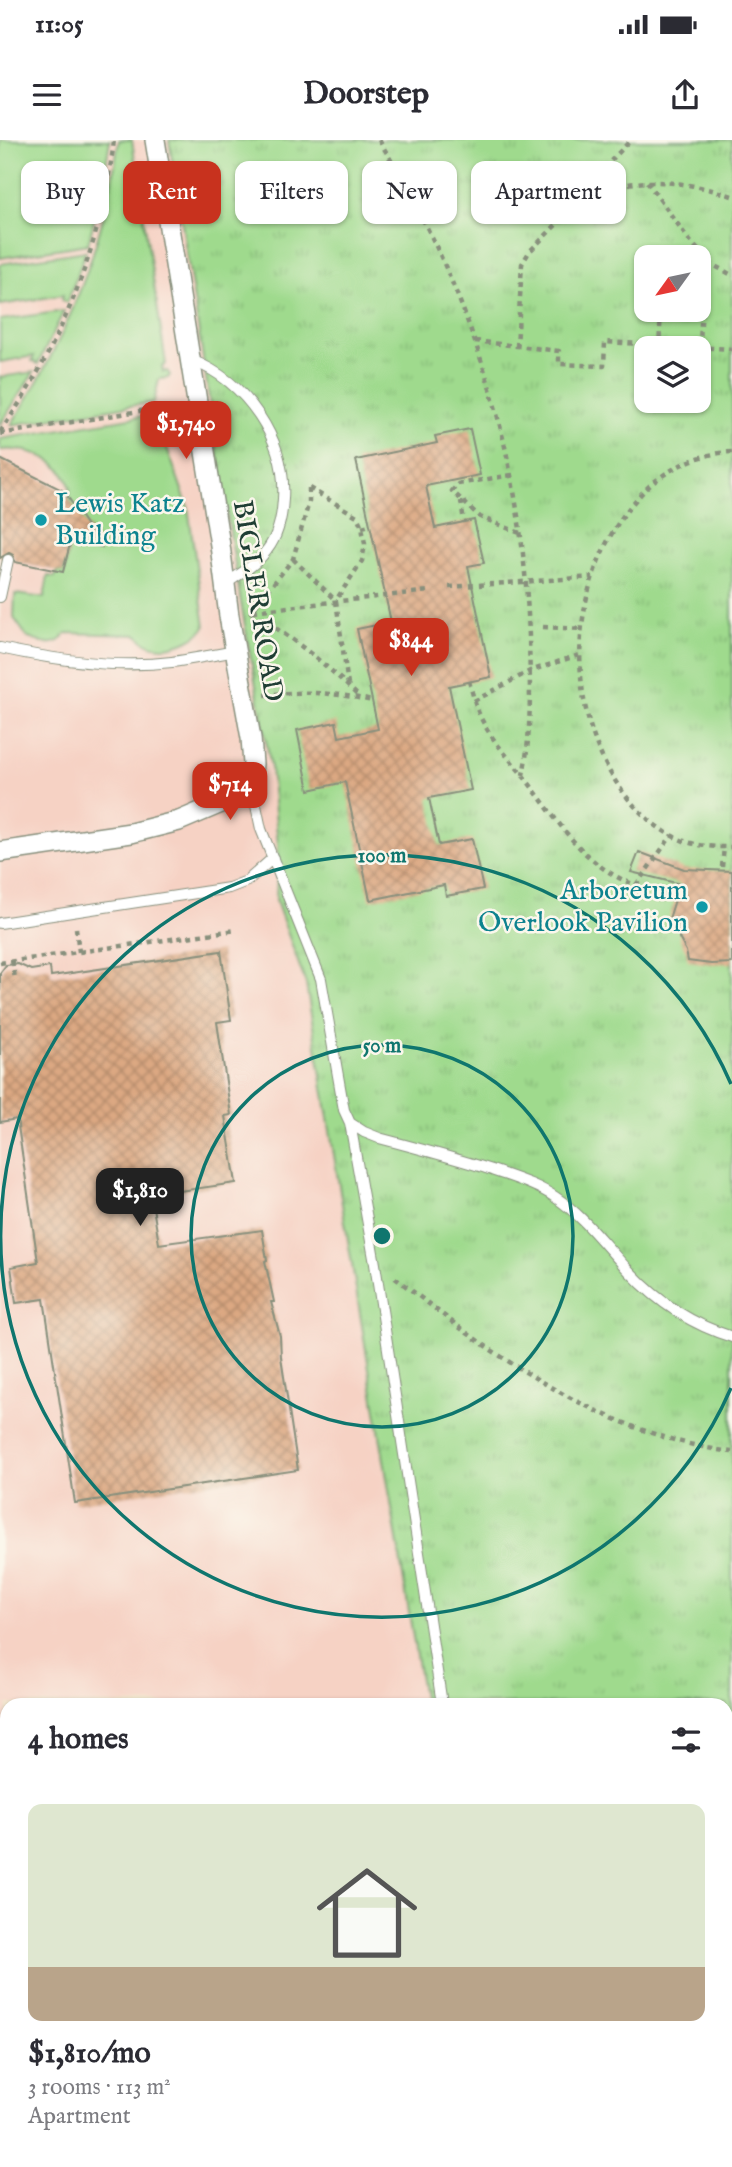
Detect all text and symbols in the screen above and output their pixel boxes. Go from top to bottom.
text: 11:05 [35,8,83,41]
text: Doorstep [303,74,429,115]
icon: menu [28,76,66,114]
icon: share [666,76,704,114]
chip: Buy [21,161,109,224]
chip: Rent [123,161,221,224]
chip: Filters [235,161,348,224]
chip: New [362,161,457,224]
chip: Apartment [471,161,626,224]
north arrow [634,245,710,322]
map controls [634,245,711,413]
button: layers [634,336,711,413]
pin: $1,740 [129,402,243,461]
text: $1,740 [156,409,216,438]
place label: Lewis Katz Building [55,487,185,554]
street label: BIGLER ROAD [224,498,290,704]
marker: Lewis Katz Building [33,512,49,528]
pin: $844 [370,618,452,678]
text: $844 [389,626,433,655]
pin: $714 [189,762,271,822]
text: $714 [208,770,252,799]
text: 100 m [357,843,407,870]
place label: Arboretum Overlook Pavilion [478,874,688,941]
marker: Arboretum Overlook Pavilion [694,899,710,915]
text: 50 m [363,1033,402,1060]
pin: $1,810 [83,1168,197,1228]
text: $1,810 [112,1176,168,1205]
centre of rings [370,1224,394,1248]
text: 4 homes [28,1721,129,1759]
icon: filters [667,1721,705,1759]
icon: home [304,1850,430,1976]
text: $1,810/mo [28,2035,151,2073]
text: 3 rooms · 113 m² [28,2073,171,2102]
text: Apartment [28,2102,131,2131]

